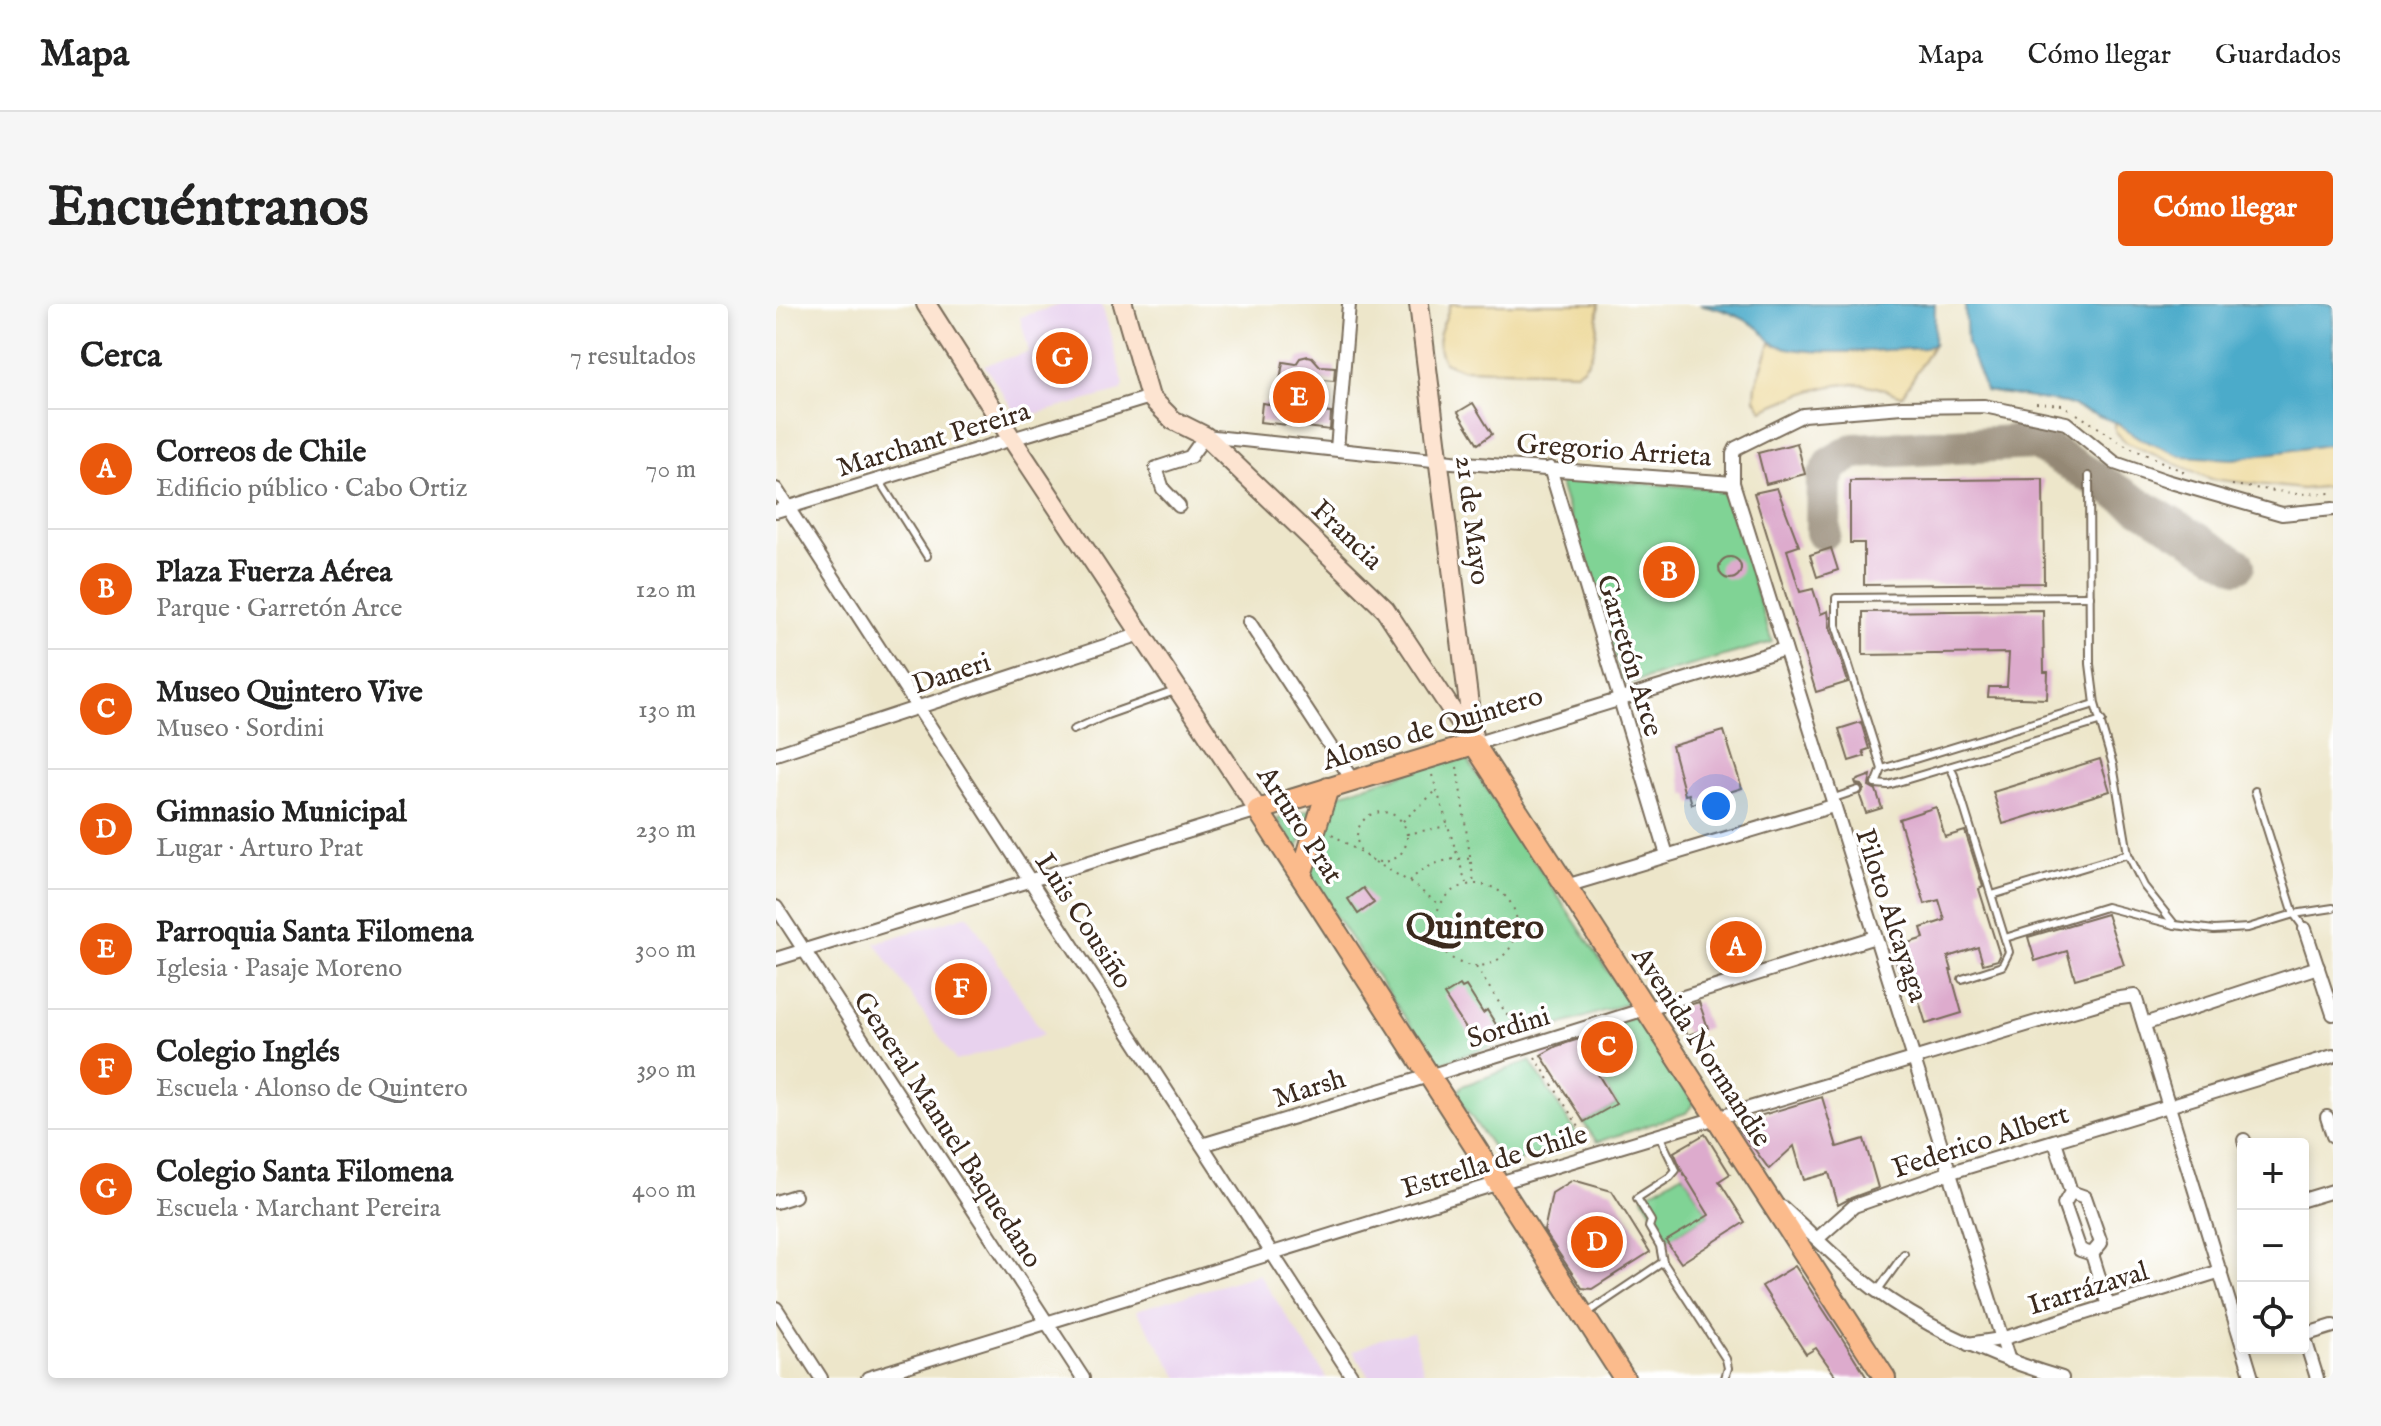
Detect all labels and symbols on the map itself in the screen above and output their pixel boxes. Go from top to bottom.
pin: G [1036,328,1088,388]
pin: E [1273,367,1325,427]
street label: Marchant Pereira [833,394,1035,486]
street label: Gregorio Arrieta [1515,427,1714,476]
street label: 21 de Mayo [1446,454,1497,587]
street label: Francia [1303,493,1390,579]
pin: B [1643,542,1695,602]
street label: Garretón Arce [1587,571,1670,741]
street label: Daneri [908,645,995,703]
street label: Alonso de Quintero [1317,679,1547,780]
street label: Arturo Prat [1247,759,1350,891]
your location [1696,786,1736,826]
street label: Piloto Alcayaga [1846,825,1935,1008]
street label: Luis Cousiño [1026,847,1140,996]
district label: Quintero [1406,905,1544,951]
pin: A [1710,917,1762,977]
street label: Avenida Normandie [1626,940,1780,1152]
pin: F [935,959,987,1019]
street label: General Manuel Baquedano [844,986,1049,1275]
street label: Sordini [1463,999,1554,1057]
pin: C [1581,1017,1633,1077]
street label: Marsh [1269,1062,1350,1117]
street label: Federico Albert [1888,1097,2074,1187]
street label: Estrella de Chile [1398,1118,1592,1207]
pin: D [1571,1212,1623,1272]
street label: Irarrázaval [2024,1254,2153,1324]

